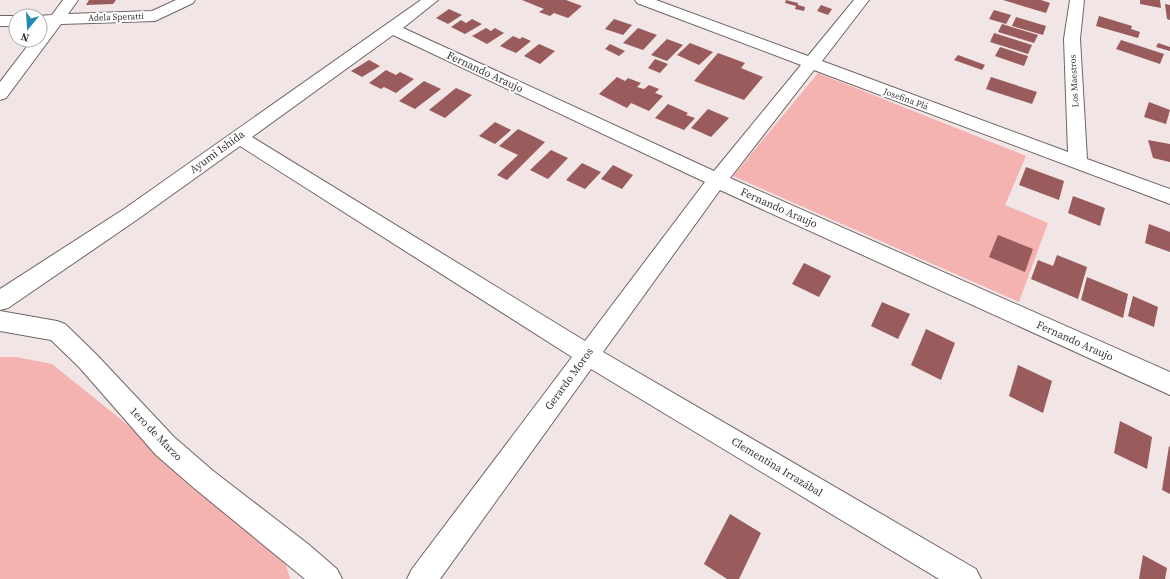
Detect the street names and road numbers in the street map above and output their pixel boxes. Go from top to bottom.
street label: Adela Speratti [88,10,144,24]
street label: Fernando Araujo [444,48,526,96]
street label: Los Maestros [1067,54,1081,108]
street label: Josefina Plá [881,85,930,113]
street label: Ayumi Ishida [186,127,248,177]
street label: Fernando Araujo [738,184,820,232]
street label: Fernando Araujo [1034,317,1116,365]
street label: Gerardo Moros [541,345,597,413]
street label: 1ero de Marzo [126,404,186,464]
street label: Clementina Irrazábal [728,434,826,500]

